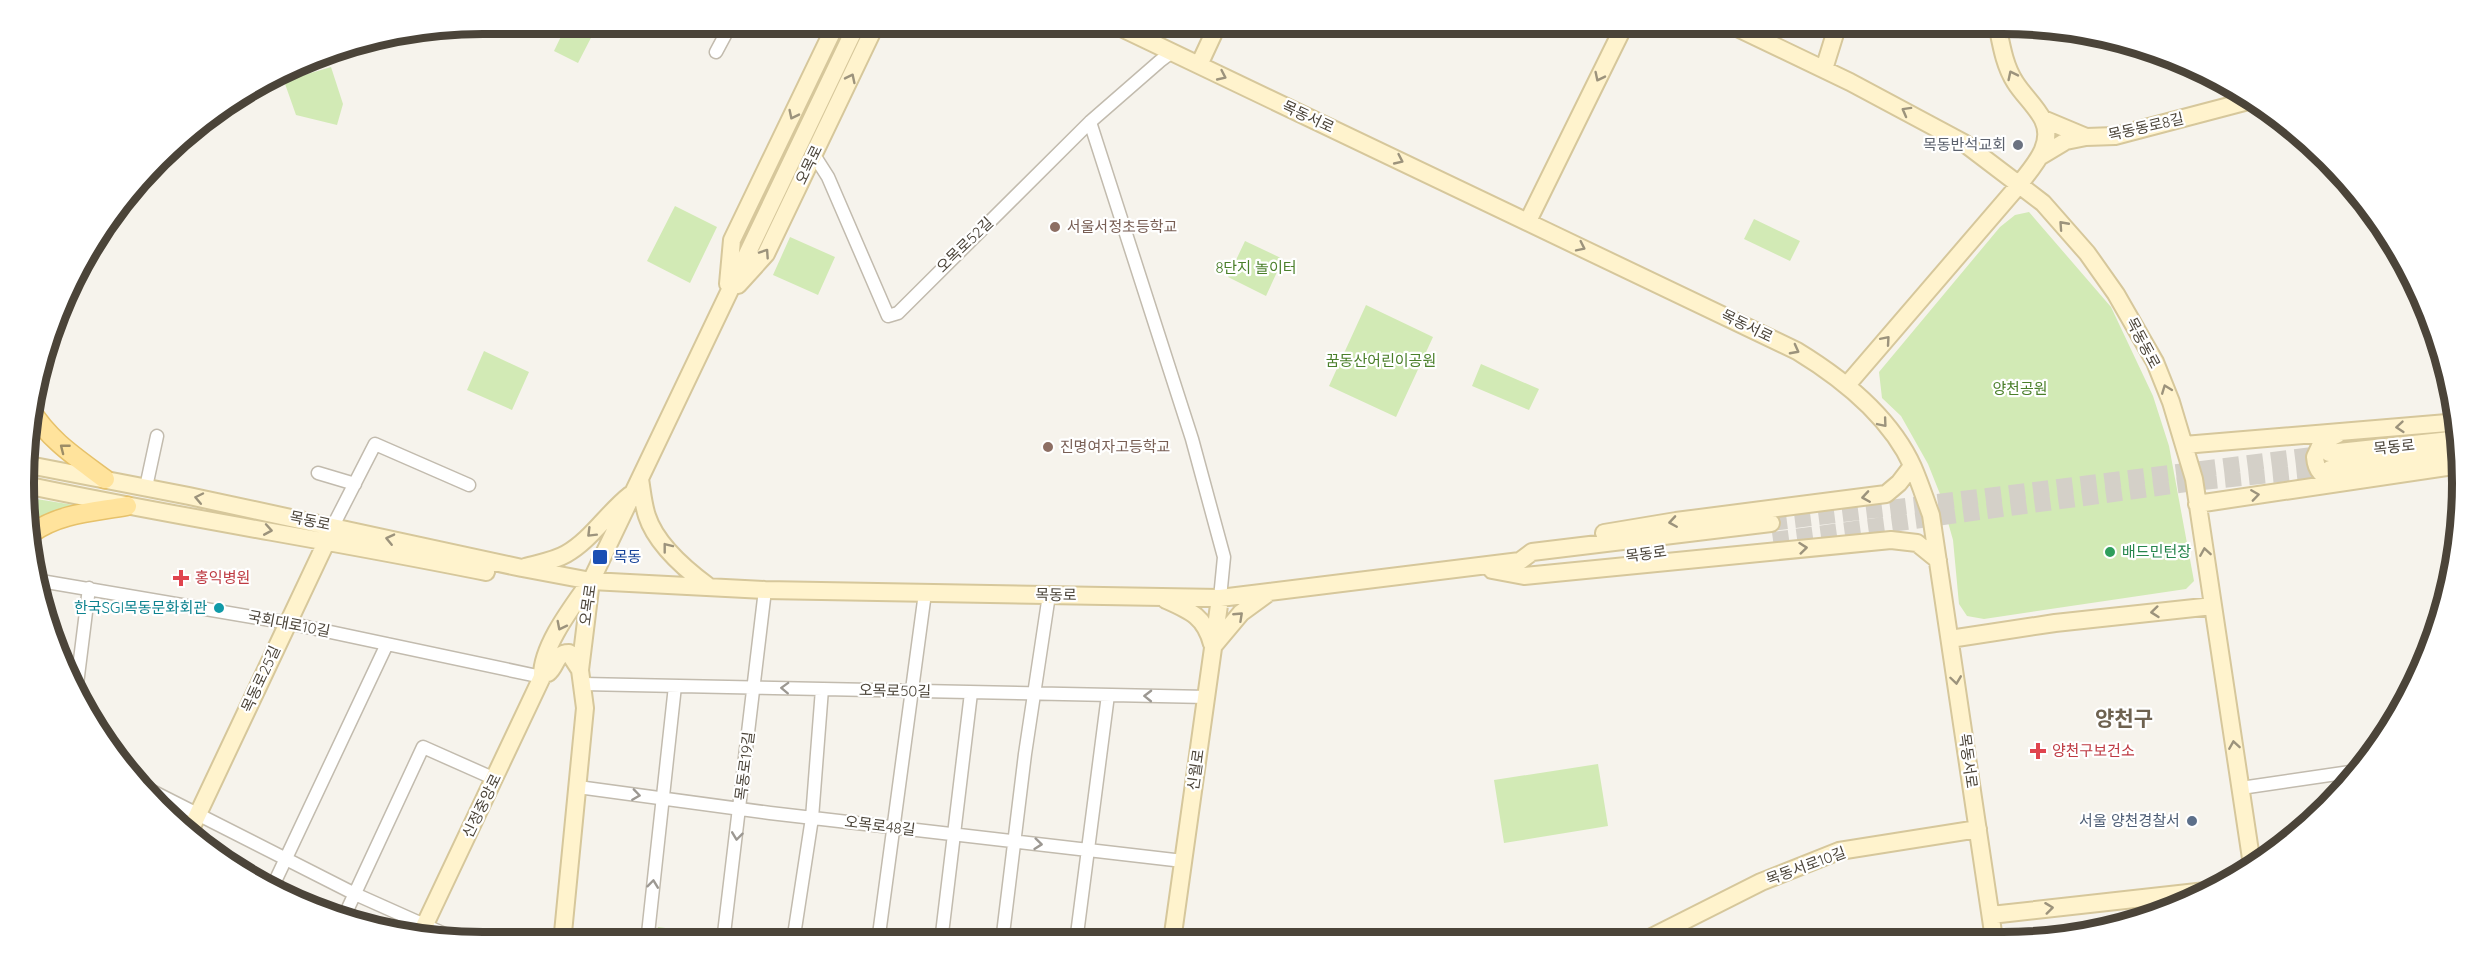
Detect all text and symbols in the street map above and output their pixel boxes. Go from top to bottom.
one-way arrow [1216,69,1227,81]
one-way arrow [1595,70,1607,81]
one-way arrow [2008,71,2019,82]
one-way arrow [843,74,855,85]
street label: 목동서로 [1279,96,1337,137]
one-way arrow [1902,107,1912,118]
one-way arrow [788,108,800,119]
street label: 목동동로8길 [2106,109,2186,144]
place label: 목동반석교회 [1923,135,2006,154]
marker: 목동반석교회 [2011,138,2025,152]
street label: 오목로 [791,142,826,188]
one-way arrow [1392,152,1403,164]
street label: 오목로52길 [932,213,997,276]
place label: 서울서정초등학교 [1067,217,1177,236]
marker: 서울서정초등학교 [1048,220,1062,234]
one-way arrow [2059,221,2070,232]
one-way arrow [1575,239,1586,251]
one-way arrow [758,249,769,260]
park label: 8단지 놀이터 [1215,258,1297,277]
street label: 목동서로 [1718,305,1776,346]
street label: 목동동로 [2122,314,2165,372]
one-way arrow [1878,336,1889,347]
one-way arrow [1788,343,1799,354]
park label: 꿈동산어린이공원 [1326,351,1436,370]
park label: 양천공원 [1992,379,2048,398]
one-way arrow [2160,384,2173,395]
one-way arrow [1876,416,1887,427]
one-way arrow [2396,420,2405,433]
street label: 목동로 [2372,435,2416,458]
place label: 진명여자고등학교 [1060,437,1170,456]
marker: 진명여자고등학교 [1041,440,1055,454]
one-way arrow [60,445,71,456]
one-way arrow [2250,489,2260,502]
one-way arrow [1862,490,1872,503]
one-way arrow [194,492,204,505]
street label: 목동로 [288,507,332,534]
one-way arrow [1668,515,1677,527]
one-way arrow [262,523,272,536]
one-way arrow [587,525,598,536]
one-way arrow [385,533,395,546]
street label: 목동로 [1624,541,1668,566]
one-way arrow [1798,542,1808,555]
place label: 배드민턴장 [2122,542,2191,561]
one-way arrow [663,543,674,554]
marker: 배드민턴장 [2103,545,2117,559]
place label: 목동 [614,547,642,566]
marker: 목동 [591,548,609,566]
one-way arrow [2199,548,2212,558]
place label: 홍익병원 [195,568,250,587]
marker: 홍익병원 [172,569,190,587]
street label: 오목로 [575,583,600,627]
street label: 목동로 [1035,585,1077,604]
place label: 한국SGI목동문화회관 [74,598,207,617]
marker: 한국SGI목동문화회관 [212,601,226,615]
one-way arrow [2151,605,2160,618]
street label: 국회대로10길 [246,606,332,641]
one-way arrow [1232,612,1243,623]
one-way arrow [557,620,568,631]
street label: 목동로25길 [237,642,284,715]
one-way arrow [1949,675,1961,685]
street label: 오목로50길 [859,680,931,701]
one-way arrow [781,682,790,695]
one-way arrow [1144,690,1153,702]
district label: 양천구 [2095,705,2153,731]
street label: 목동로19길 [731,730,758,801]
street label: 목동서로 [1955,732,1982,790]
one-way arrow [2229,740,2241,750]
place label: 양천구보건소 [2052,741,2135,760]
marker: 양천구보건소 [2029,742,2047,760]
street label: 신월로 [1183,748,1208,792]
street label: 신정중앙로 [458,771,505,841]
one-way arrow [631,788,640,800]
place label: 서울 양천경찰서 [2079,811,2180,830]
street label: 오목로48길 [844,812,917,839]
marker: 서울 양천경찰서 [2185,814,2199,828]
one-way arrow [731,831,743,840]
one-way arrow [1033,837,1042,850]
street label: 목동서로10길 [1763,842,1848,889]
one-way arrow [647,880,659,889]
one-way arrow [2044,902,2054,915]

